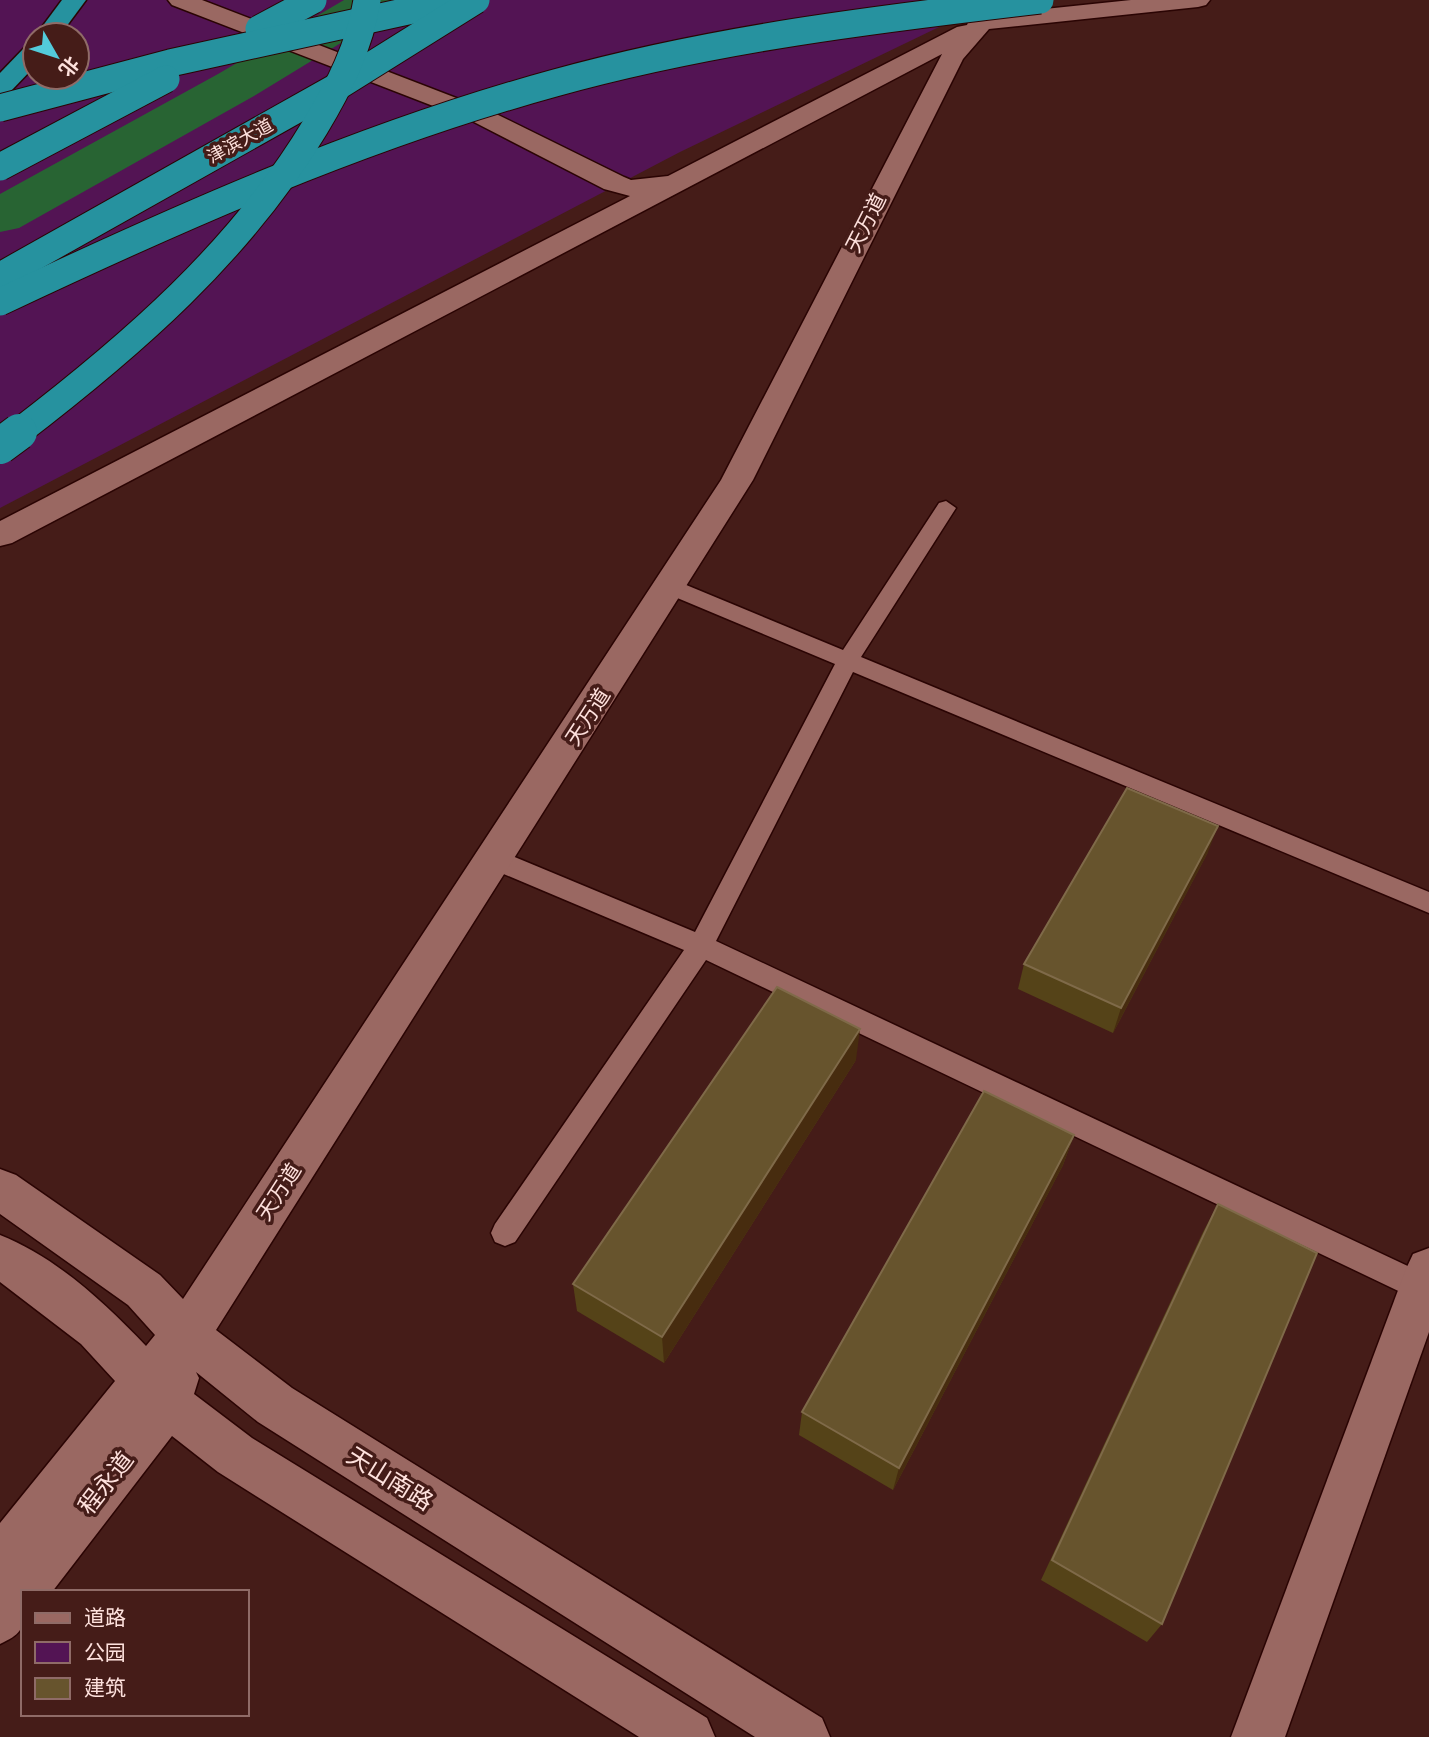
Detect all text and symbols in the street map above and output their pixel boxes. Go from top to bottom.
north arrow [21,21,91,91]
text: 北 [55,52,82,80]
street label: 津滨大道 [204,115,276,167]
street label: 天万道 [842,190,890,256]
street label: 天万道 [562,685,614,749]
street label: 天万道 [253,1160,305,1224]
street label: 天山南路 [342,1443,438,1515]
street label: 程永道 [74,1447,138,1519]
legend [21,1590,248,1716]
text: 道路 [84,1607,126,1629]
text: 公园 [84,1642,126,1664]
text: 建筑 [84,1677,126,1699]

